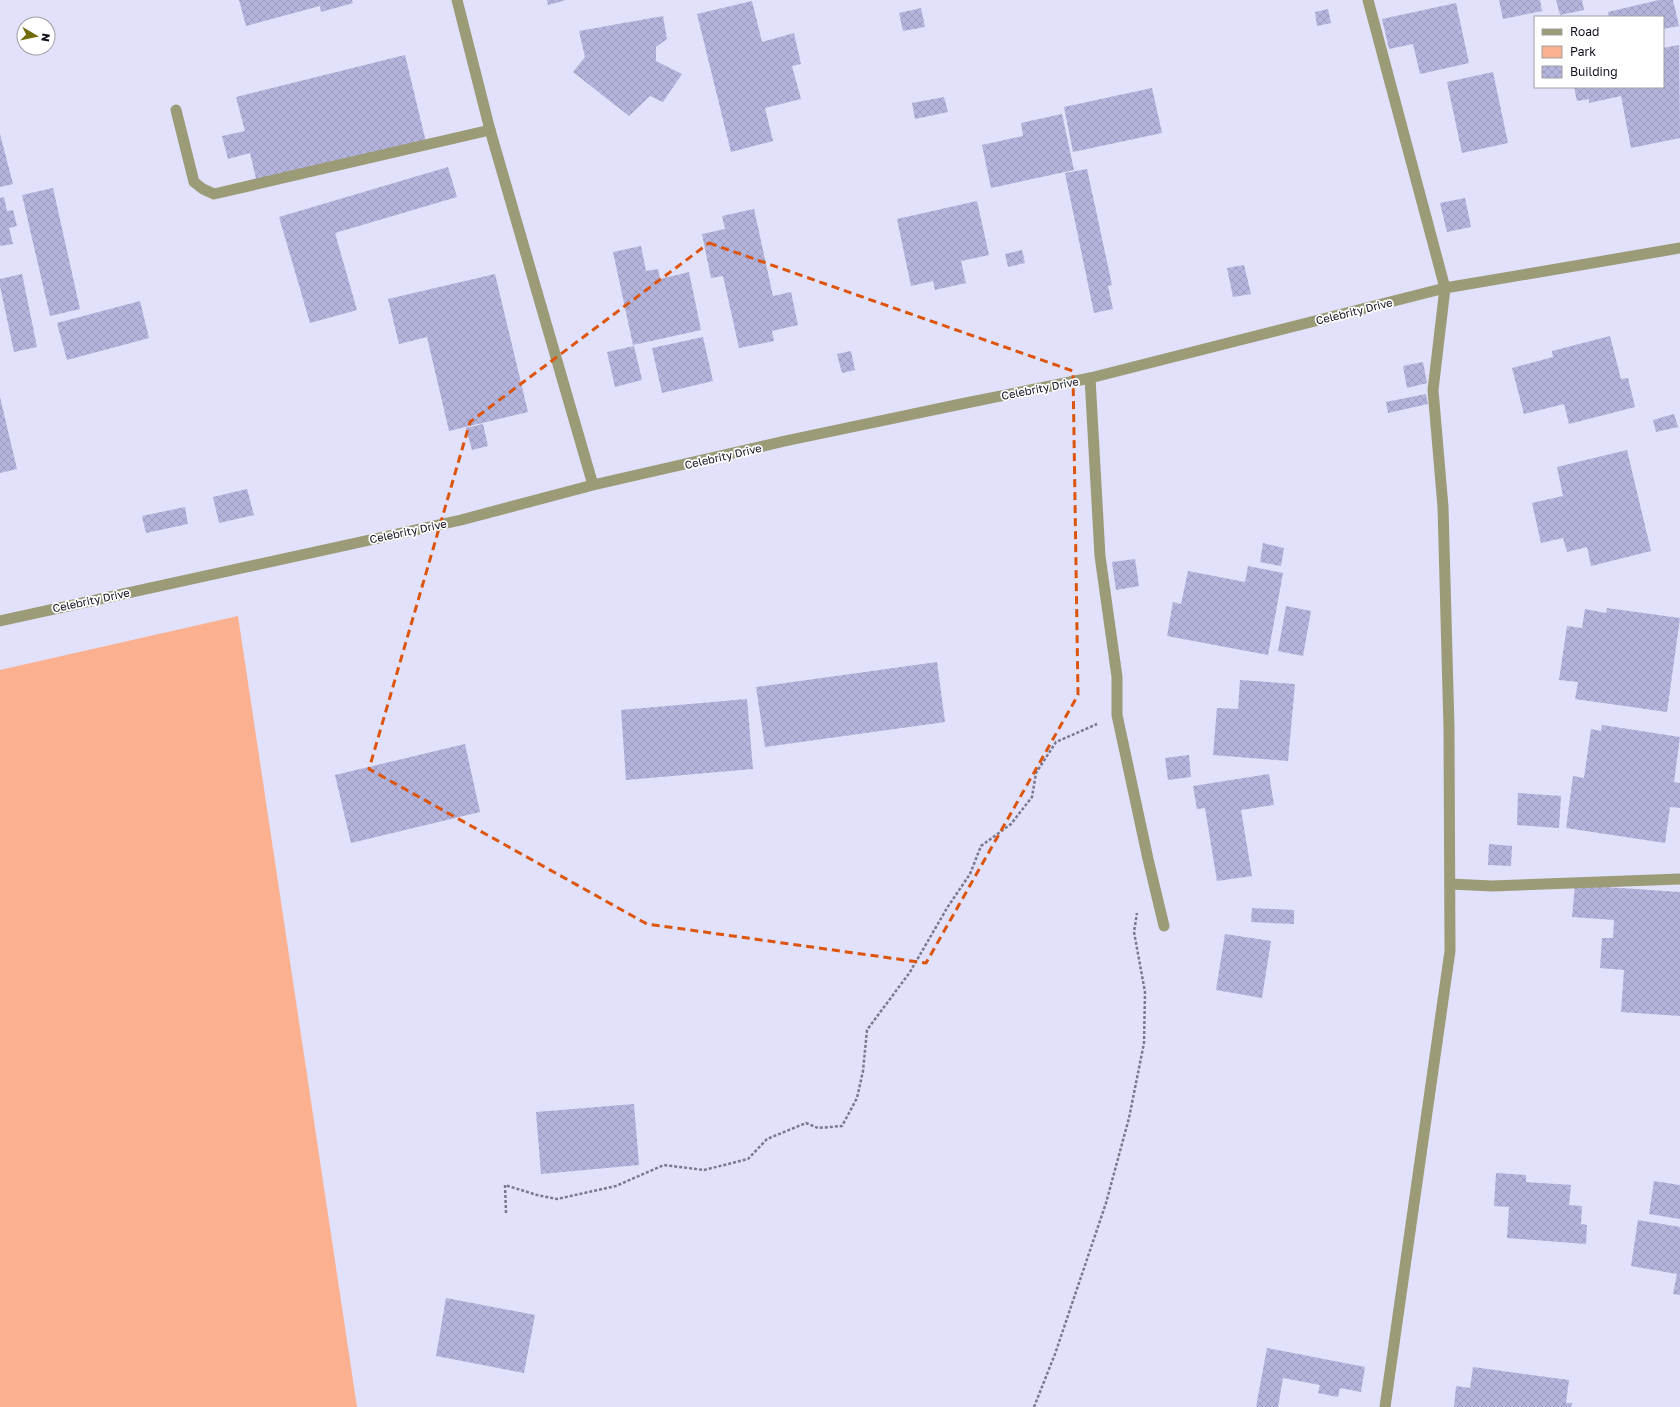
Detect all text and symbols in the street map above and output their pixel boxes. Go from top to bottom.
north arrow [16,16,56,56]
legend [1534,16,1664,88]
text: Road [1570,24,1599,39]
text: N [39,32,53,43]
text: Park [1570,44,1596,59]
text: Building [1570,64,1618,79]
street label: Celebrity Drive [1314,295,1394,327]
street label: Celebrity Drive [1000,374,1080,402]
street label: Celebrity Drive [683,441,763,471]
street label: Celebrity Drive [368,516,448,546]
street label: Celebrity Drive [51,585,131,615]

